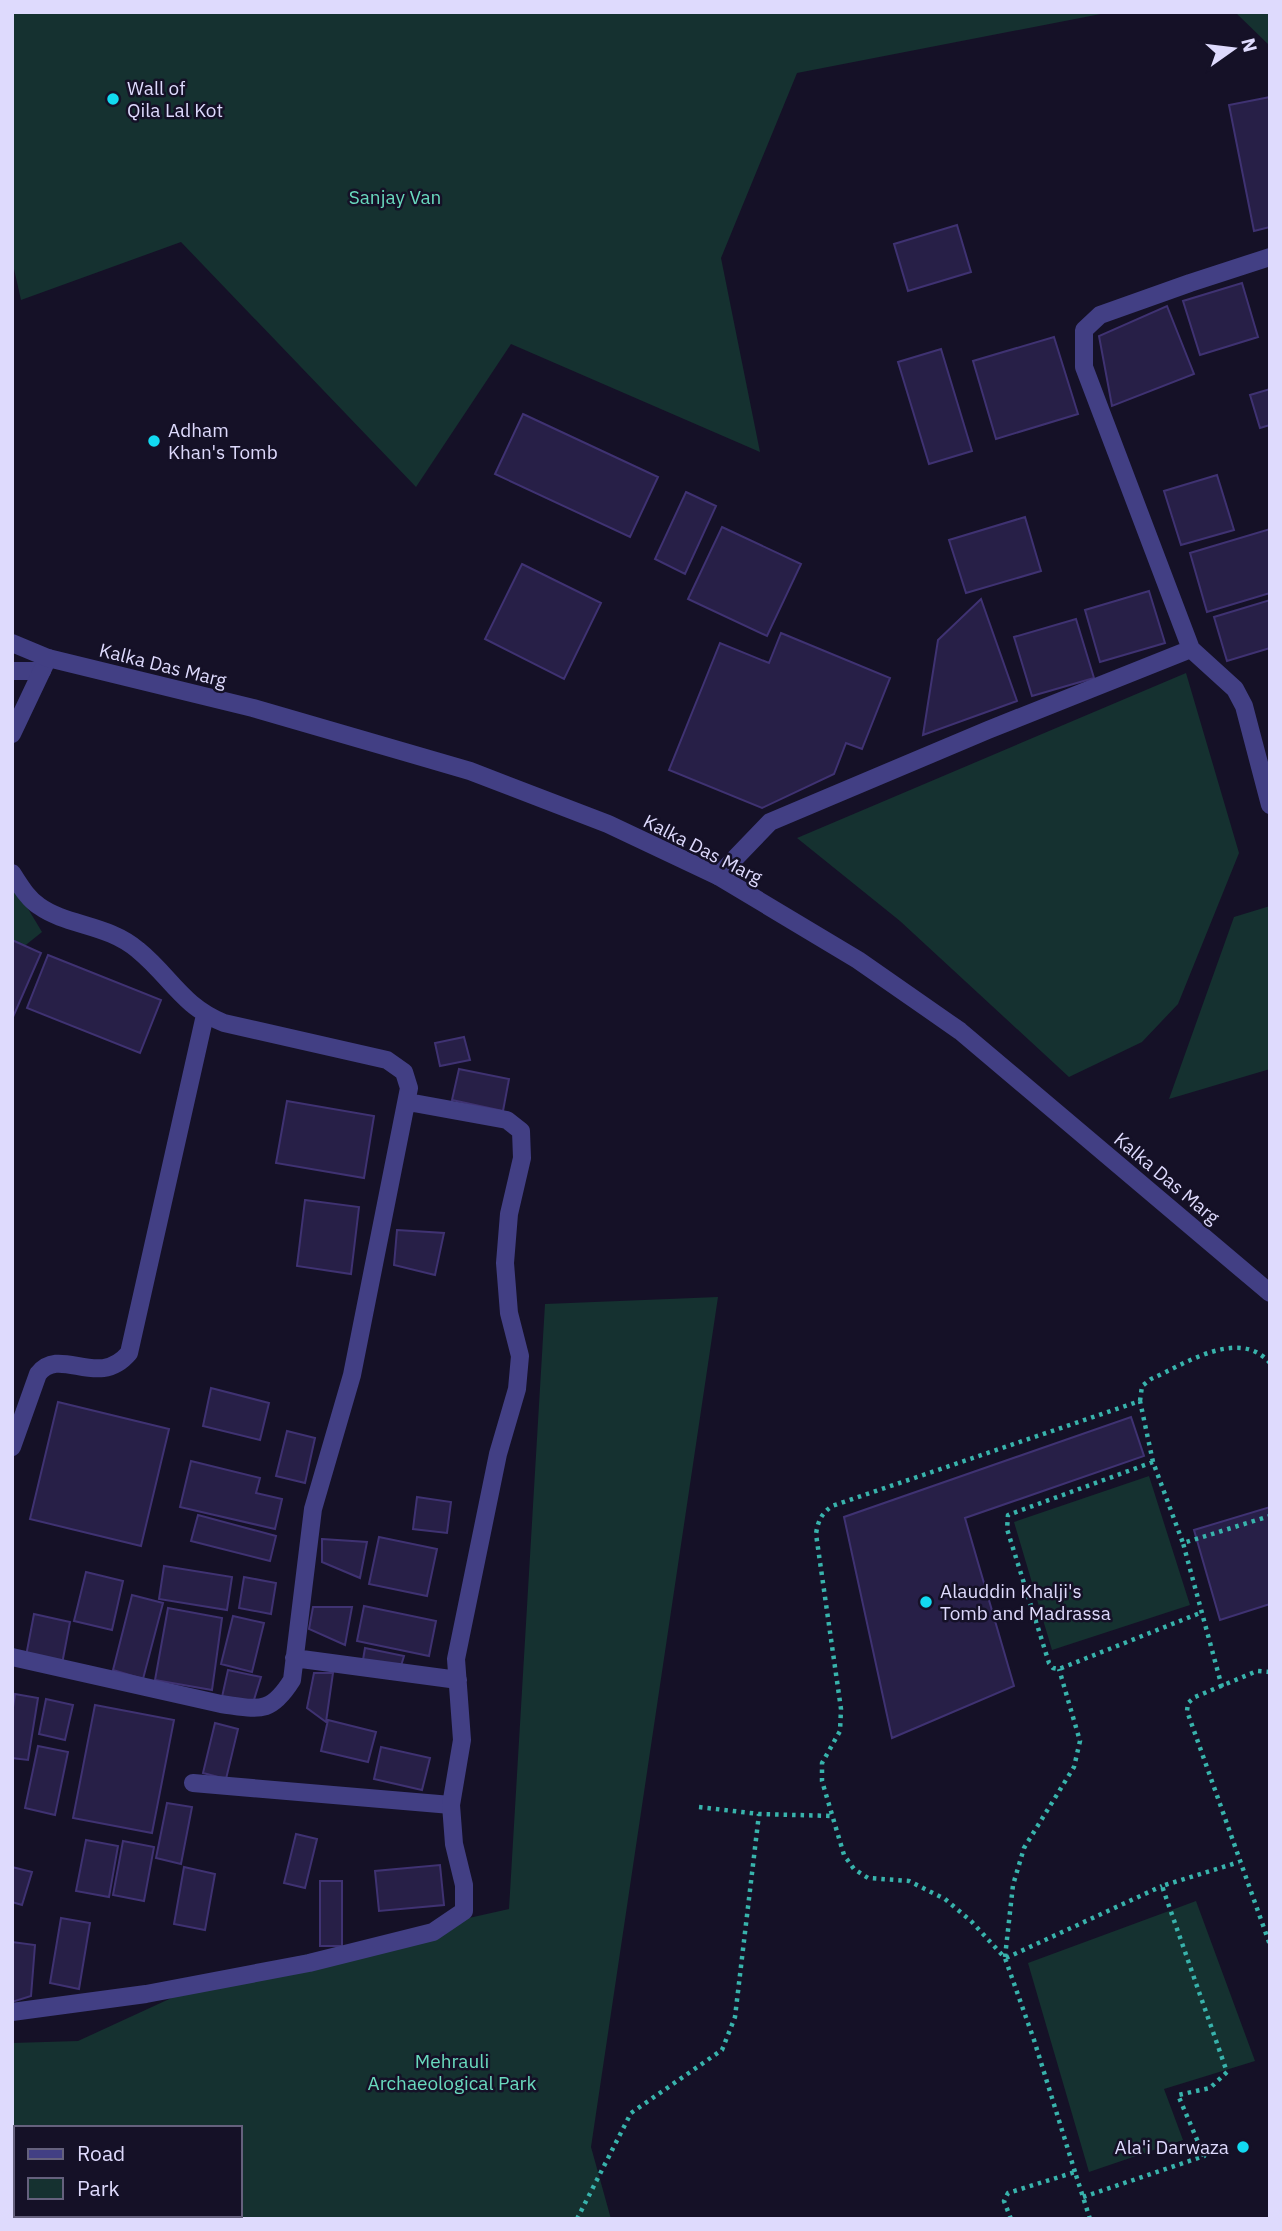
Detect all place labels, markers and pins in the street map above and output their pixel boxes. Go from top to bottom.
place label: Wall of Qila Lal Kot [127,76,223,122]
marker: Wall of Qila Lal Kot [105,91,121,107]
place label: Adham Khan's Tomb [168,418,278,464]
marker: Adham Khan's Tomb [146,433,162,449]
place label: Alauddin Khalji's Tomb and Madrassa [940,1579,1111,1625]
marker: Alauddin Khalji's Tomb and Madrassa [918,1594,934,1610]
place label: Ala'i Darwaza [1114,2135,1229,2159]
marker: Ala'i Darwaza [1235,2139,1251,2155]

